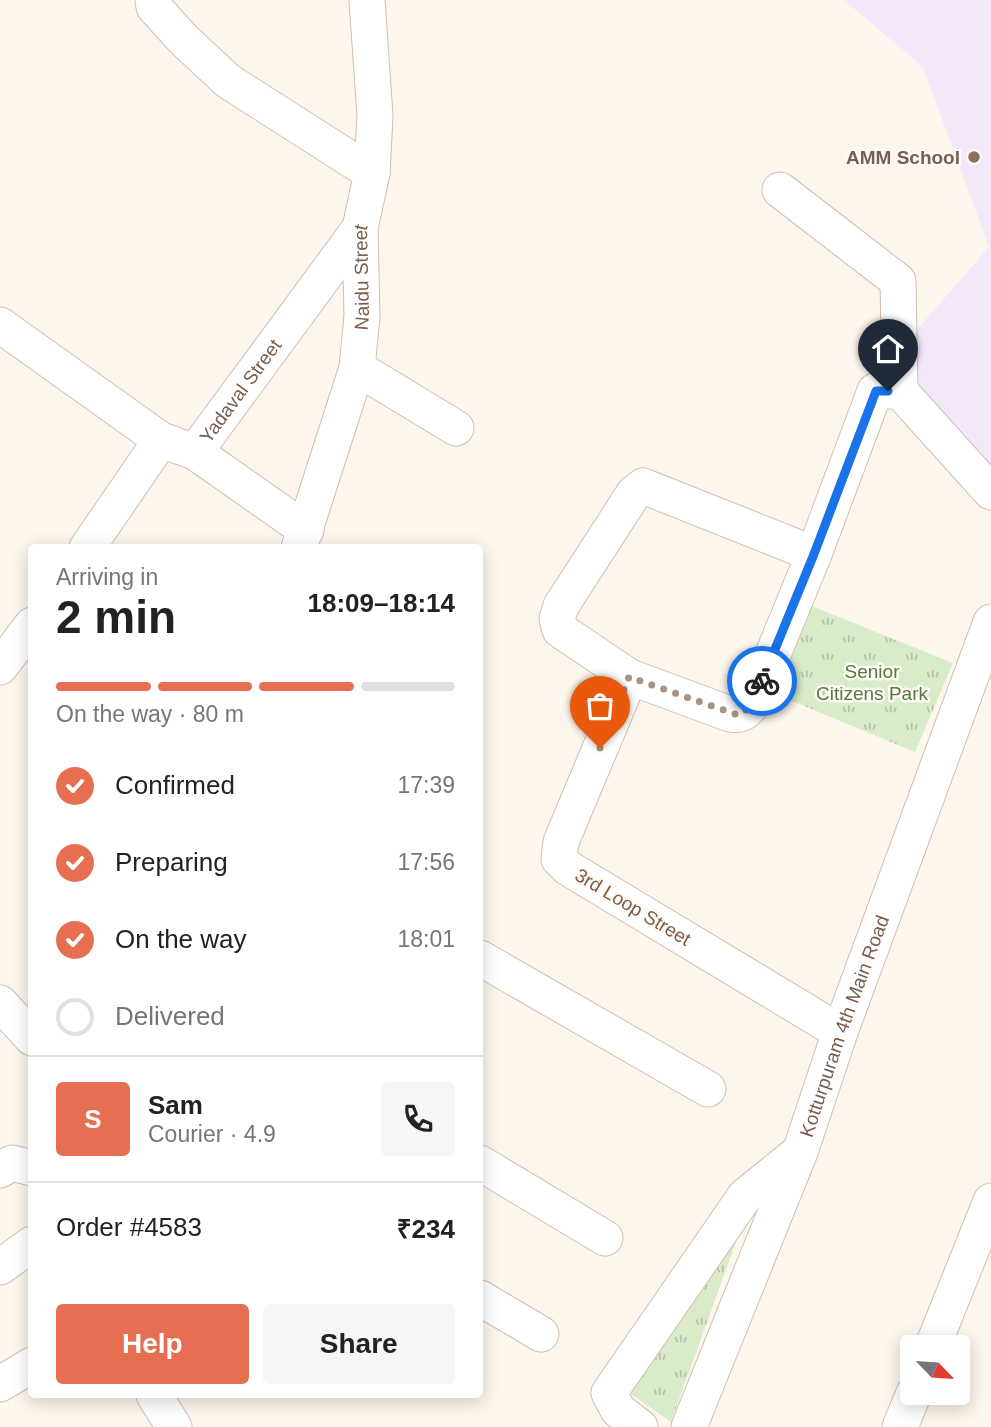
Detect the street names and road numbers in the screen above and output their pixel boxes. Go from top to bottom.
street label: Naidu Street [349,222,373,331]
street label: Yadaval Street [195,334,286,447]
street label: 3rd Loop Street [571,864,695,950]
street label: Kotturpuram 4th Main Road [795,912,893,1140]

